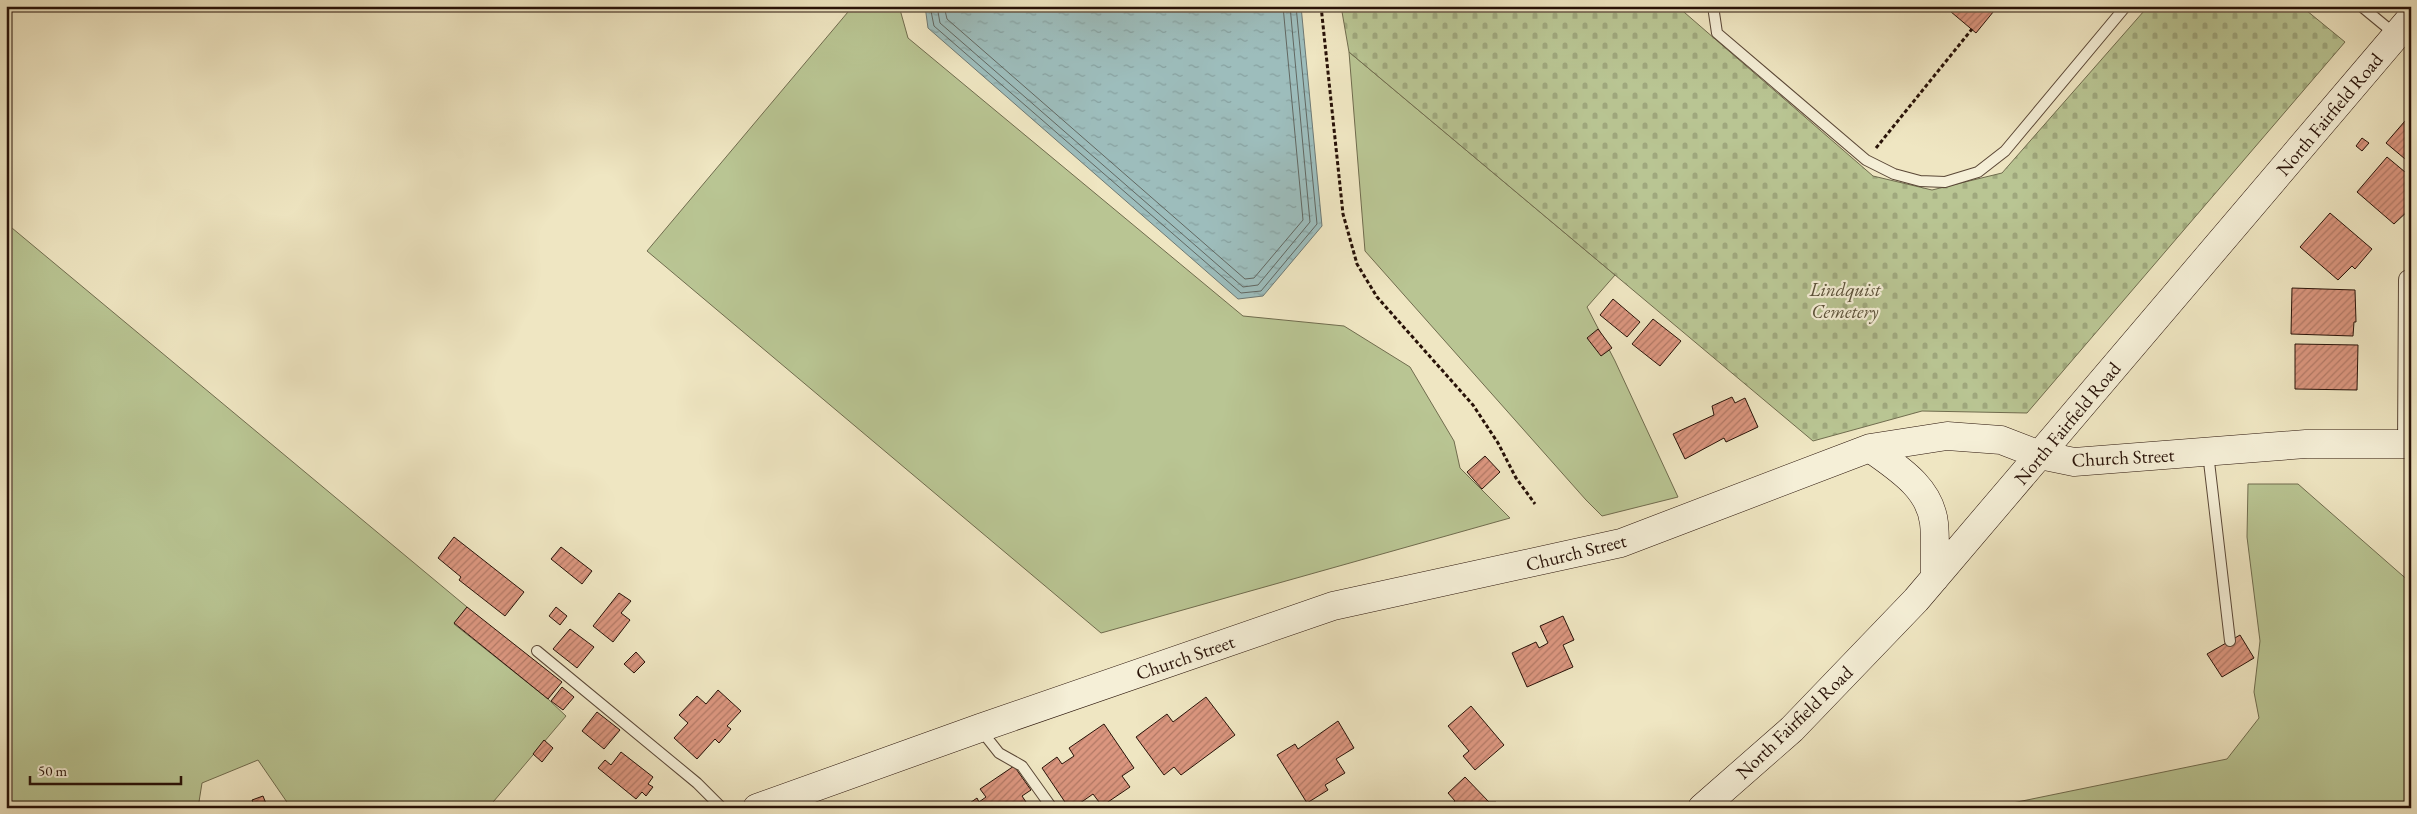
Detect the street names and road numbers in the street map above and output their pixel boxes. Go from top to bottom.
street label: North Fairfield Road [2271,47,2388,181]
street label: North Fairfield Road [2009,356,2126,490]
street label: Church Street [2071,442,2175,473]
street label: Church Street [1523,528,1629,577]
street label: Church Street [1133,629,1238,686]
street label: North Fairfield Road [1731,660,1858,785]

